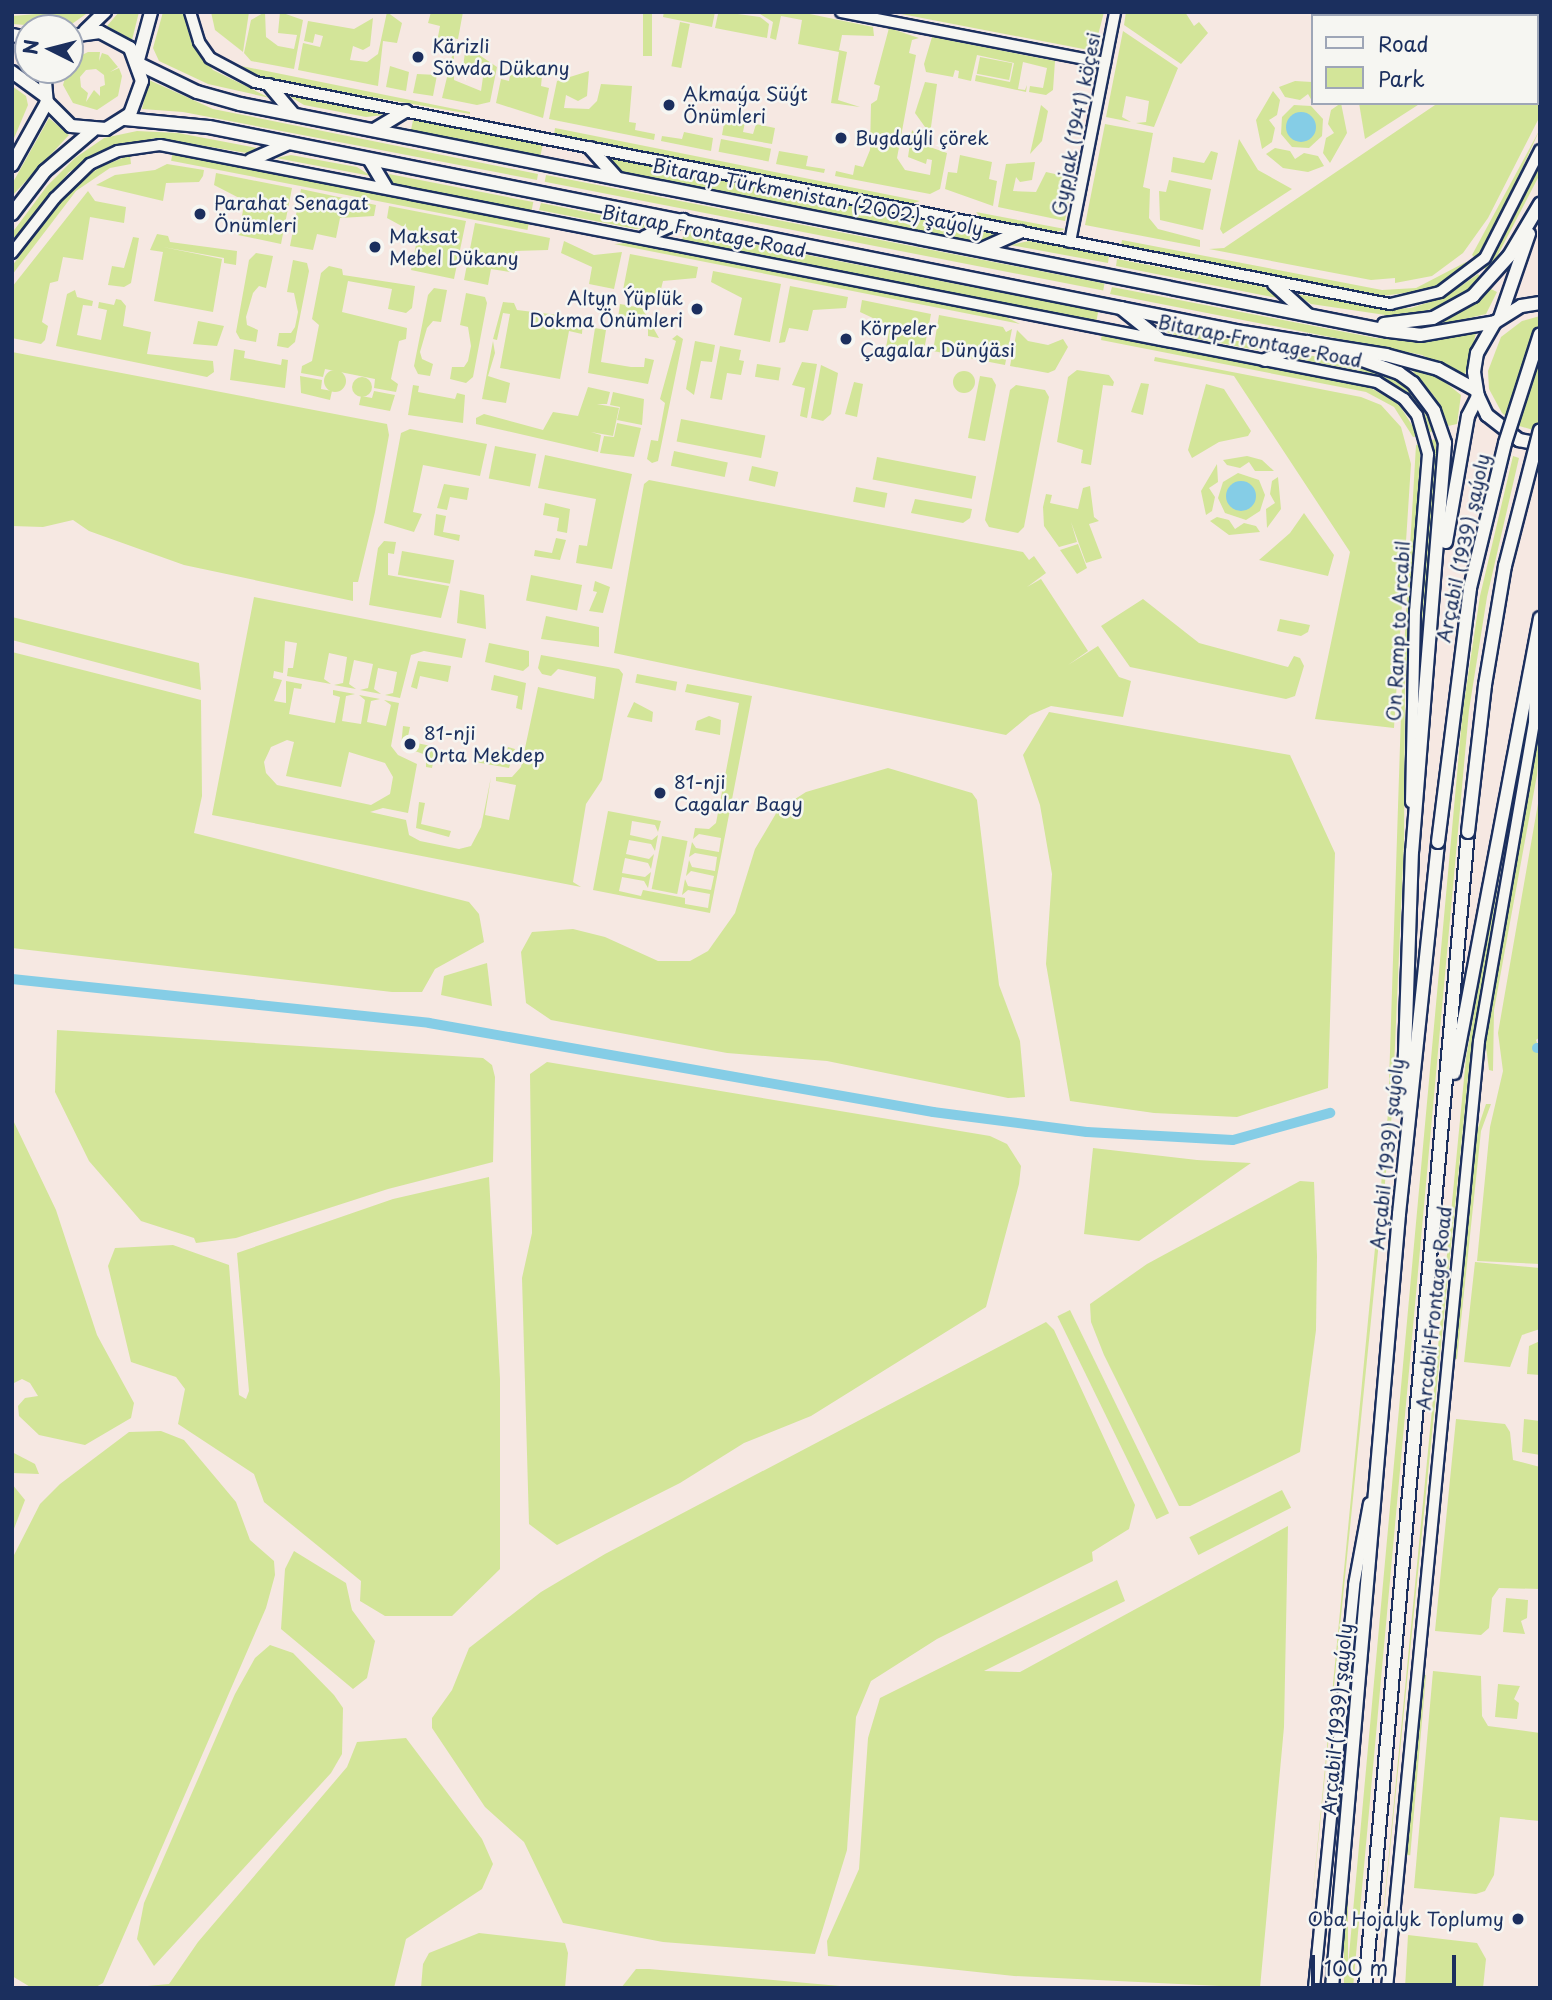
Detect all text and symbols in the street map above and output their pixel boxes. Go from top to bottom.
north arrow [14,14,84,84]
legend [1310,14,1538,105]
text: Road [1378,27,1429,59]
street label: Gypjak (1941) köçesi [1047,30,1105,218]
place label: Kärizli Söwda Dükany [432,35,569,79]
text: N [15,38,45,56]
marker: Kärizli Söwda Dükany [410,49,426,65]
text: Park [1378,62,1425,94]
place label: Akmaýa Süýt Önümleri [683,83,808,127]
marker: Akmaýa Süýt Önümleri [661,97,677,113]
place label: Bugdaýli çörek [855,127,990,149]
marker: Bugdaýli çörek [833,130,849,146]
street label: Bitarap Türkmenistan (2002) şaýoly [650,154,986,240]
place label: Parahat Senagat Önümleri [214,192,369,236]
street label: Bitarap Frontage Road [600,200,808,262]
marker: Parahat Senagat Önümleri [192,206,208,222]
place label: Maksat Mebel Dükany [389,225,520,269]
marker: Maksat Mebel Dükany [367,239,383,255]
place label: Altyn Ýüplük Dokma Önümleri [528,287,683,331]
marker: Altyn Ýüplük Dokma Önümleri [689,301,705,317]
street label: Bitarap Frontage Road [1156,310,1364,372]
place label: Körpeler Çagalar Dünýäsi [860,317,1015,361]
marker: Körpeler Çagalar Dünýäsi [838,331,854,347]
street label: Arçabil (1939) şaýoly [1432,451,1494,645]
street label: On Ramp to Arcabil [1382,539,1414,723]
place label: 81-nji Orta Mekdep [424,722,545,766]
marker: 81-nji Orta Mekdep [402,736,418,752]
place label: 81-nji Cagalar Bagy [674,771,802,815]
marker: 81-nji Cagalar Bagy [652,785,668,801]
street label: Arçabil (1939) şaýoly [1366,1057,1408,1251]
street label: Arcabil Frontage Road [1412,1205,1456,1411]
street label: Arçabil (1939) şaýoly [1317,1622,1357,1816]
place label: Oba Hojalyk Toplumy [1305,1908,1504,1930]
marker: Oba Hojalyk Toplumy [1510,1911,1526,1927]
scale bar [1314,1940,1459,1984]
text: 100 m [1324,1951,1388,1983]

